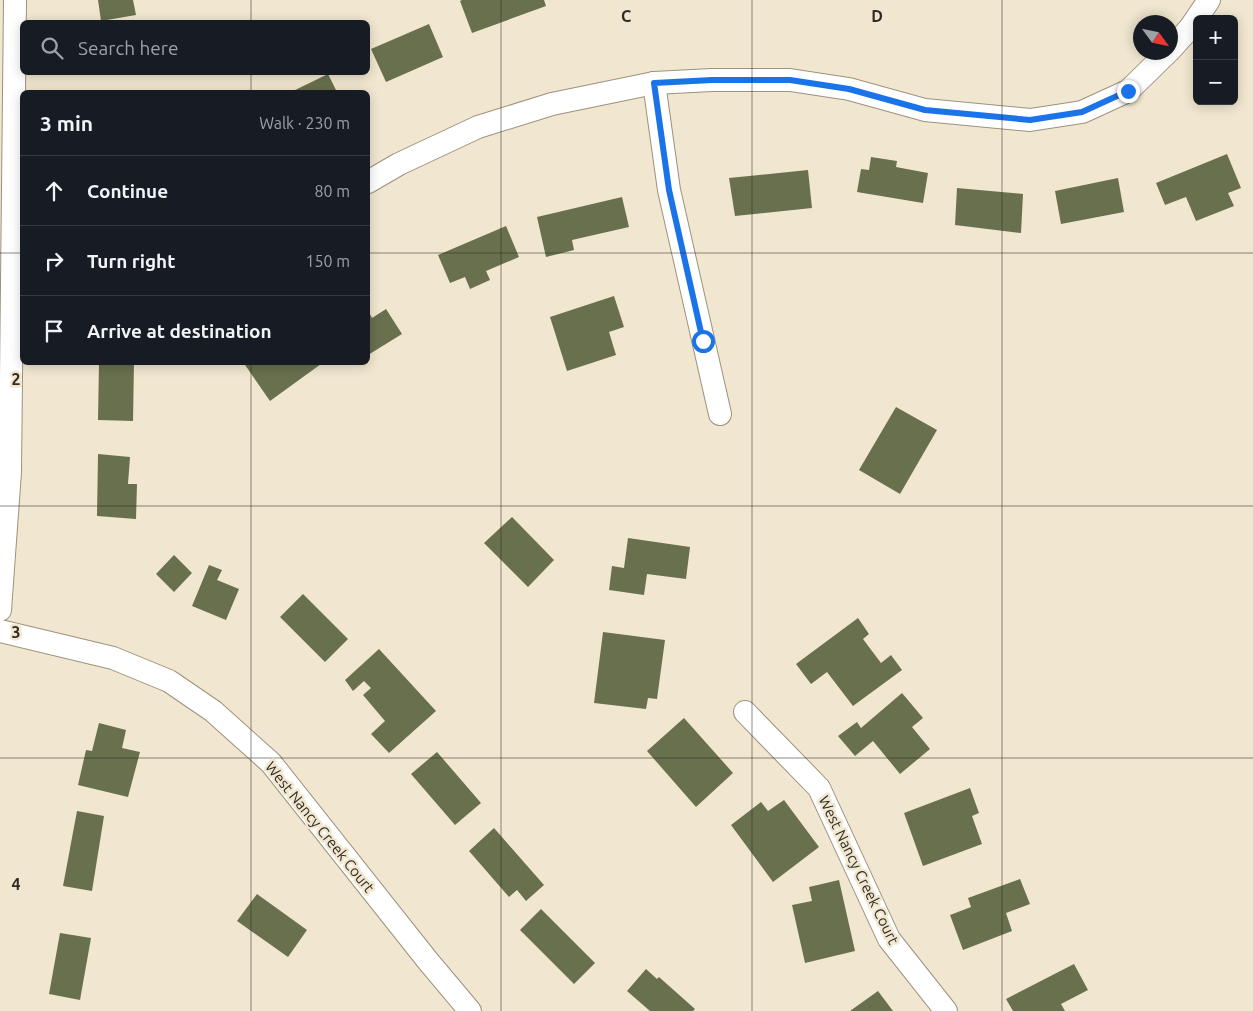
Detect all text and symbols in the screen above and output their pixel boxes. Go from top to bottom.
text: C [621,7,631,25]
text: D [871,7,883,25]
north arrow [1133,15,1178,60]
map controls [1193,15,1238,105]
button: + [1193,15,1238,60]
search box [20,20,370,75]
icon: search [38,34,66,62]
text: Search here [78,37,178,59]
button: − [1193,60,1238,105]
route end [1117,80,1140,103]
text: 3 min [40,111,93,135]
text: Walk · 230 m [259,114,350,132]
icon: ahead [40,177,68,205]
text: Continue [87,180,168,202]
text: 80 m [314,182,350,200]
icon: right [40,247,68,275]
text: Turn right [87,250,175,272]
text: 150 m [305,252,350,270]
icon: arrive [40,317,68,345]
text: Arrive at destination [87,320,272,342]
route start [692,330,715,353]
text: 2 [11,370,21,388]
text: 3 [11,623,21,641]
street label: West Nancy Creek Court [262,758,378,896]
street label: West Nancy Creek Court [816,793,902,947]
text: 4 [11,875,21,893]

